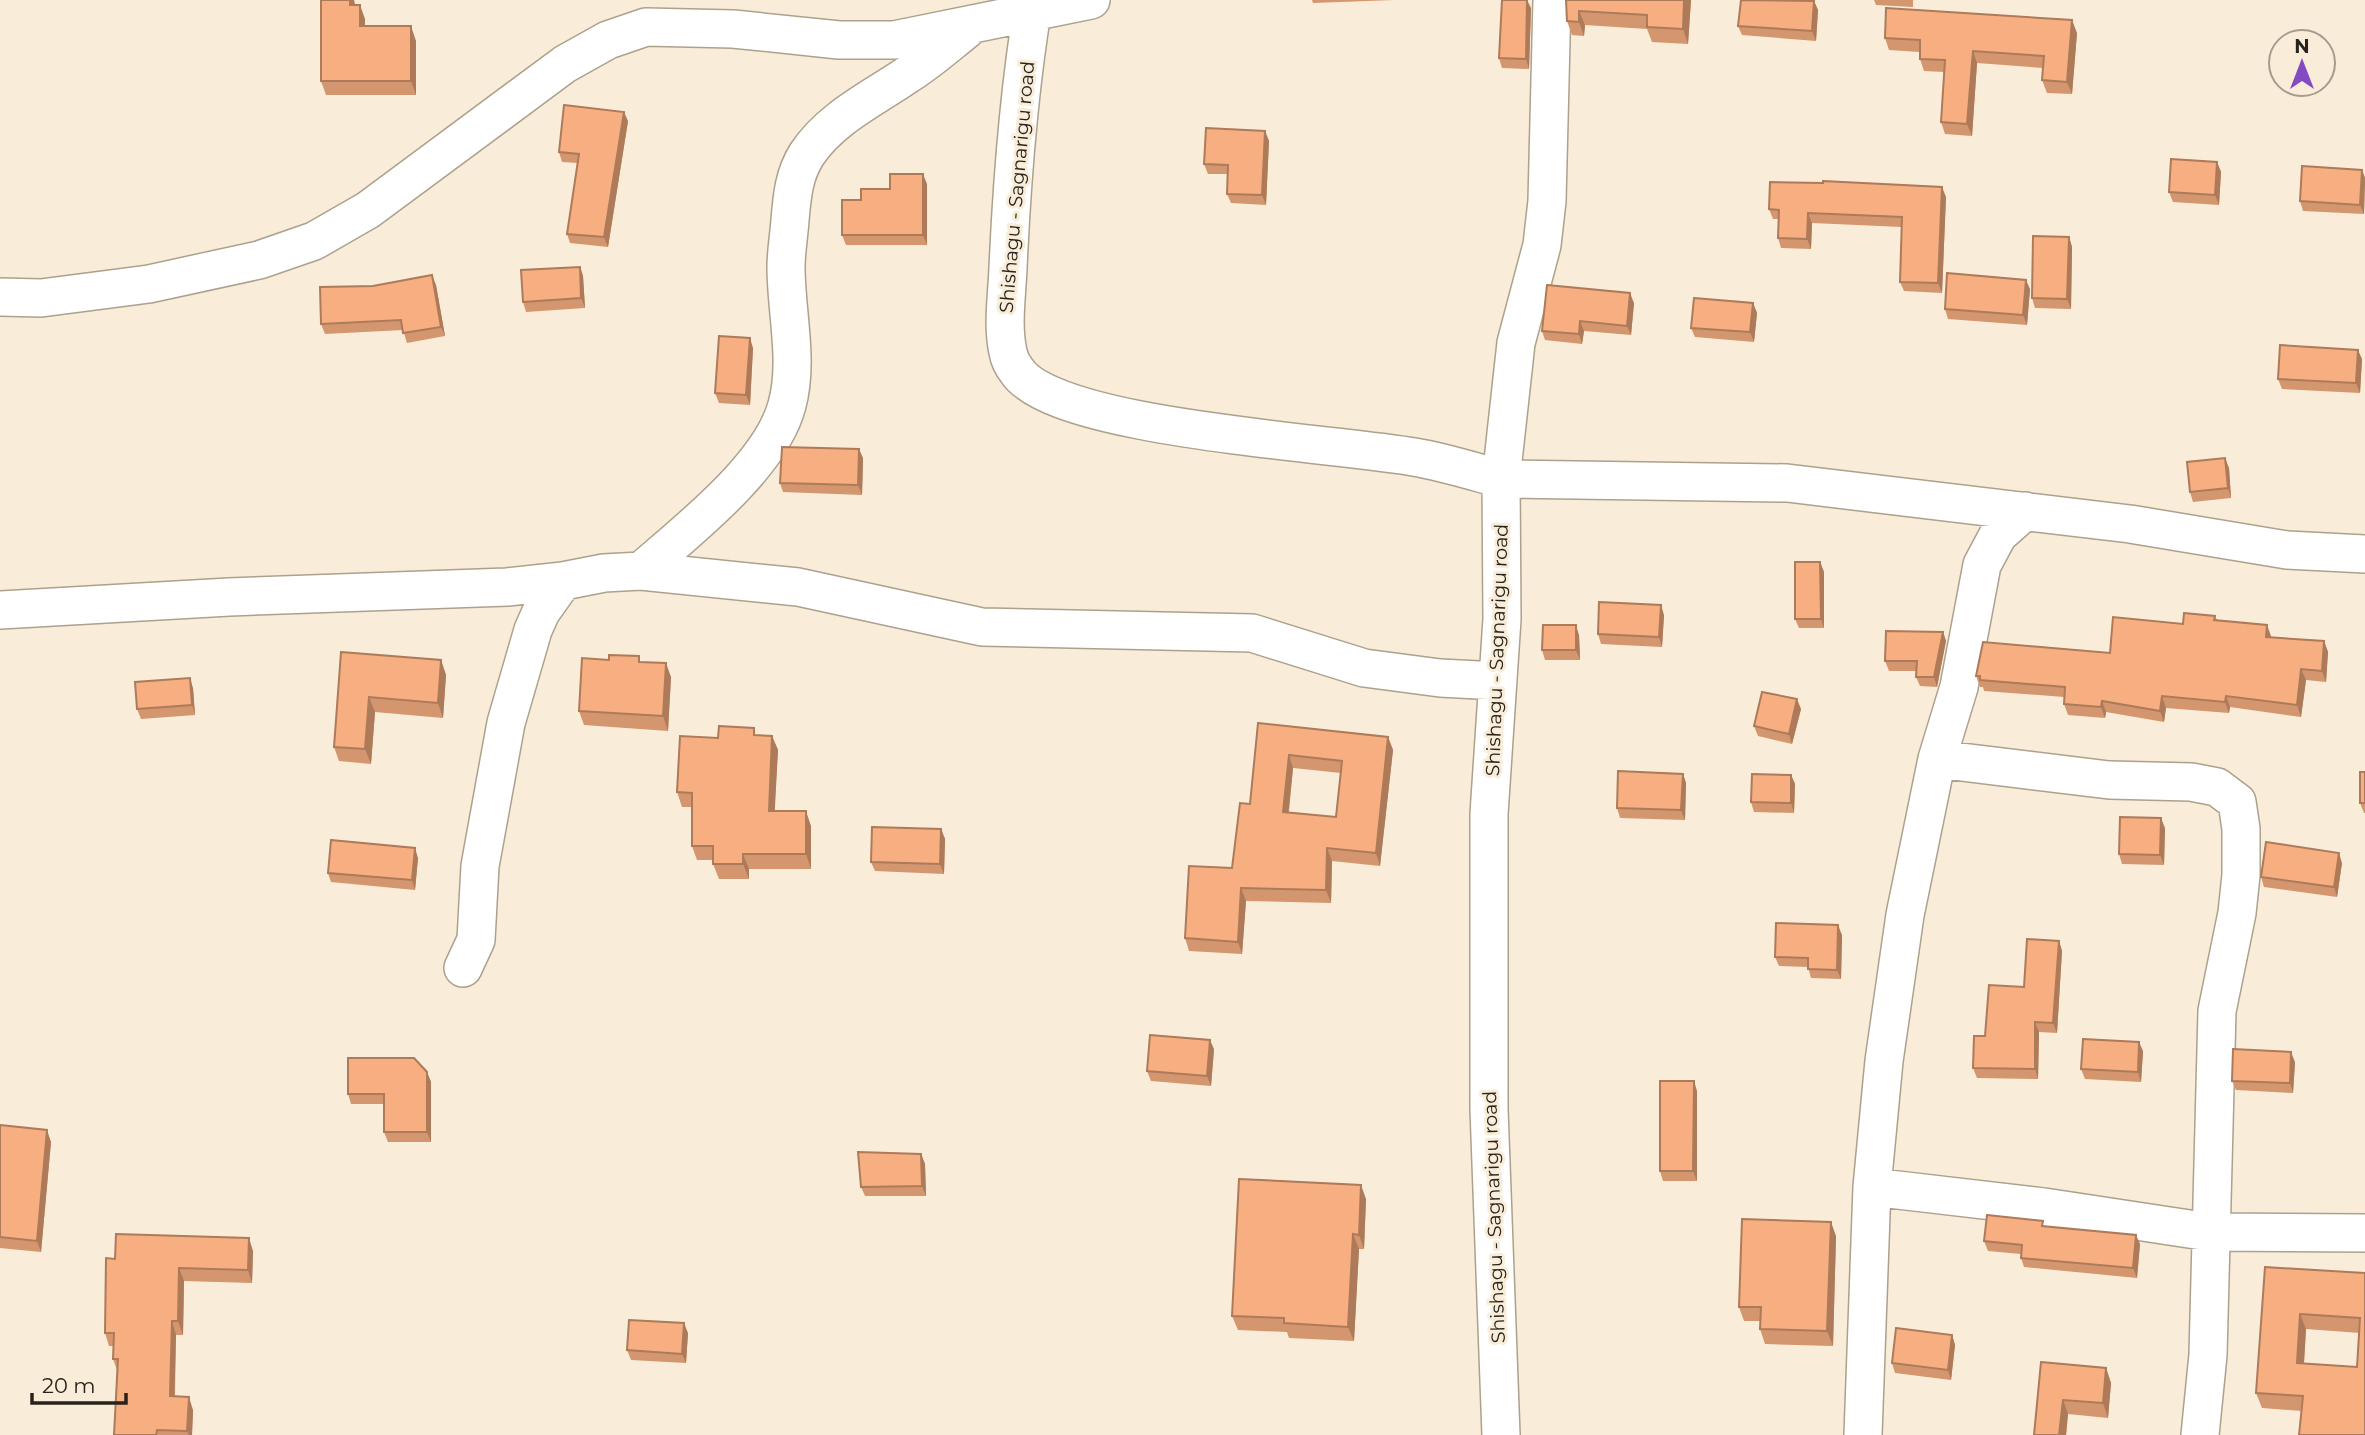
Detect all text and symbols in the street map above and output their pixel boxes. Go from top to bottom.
north arrow [2267,28,2337,98]
text: N [2294,35,2310,58]
street label: Shishagu - Sagnarigu road [995,60,1039,314]
street label: Shishagu - Sagnarigu road [1481,523,1513,777]
street label: Shishagu - Sagnarigu road [1478,1090,1510,1344]
scale bar [32,1362,126,1406]
text: 20 m [42,1373,96,1398]

